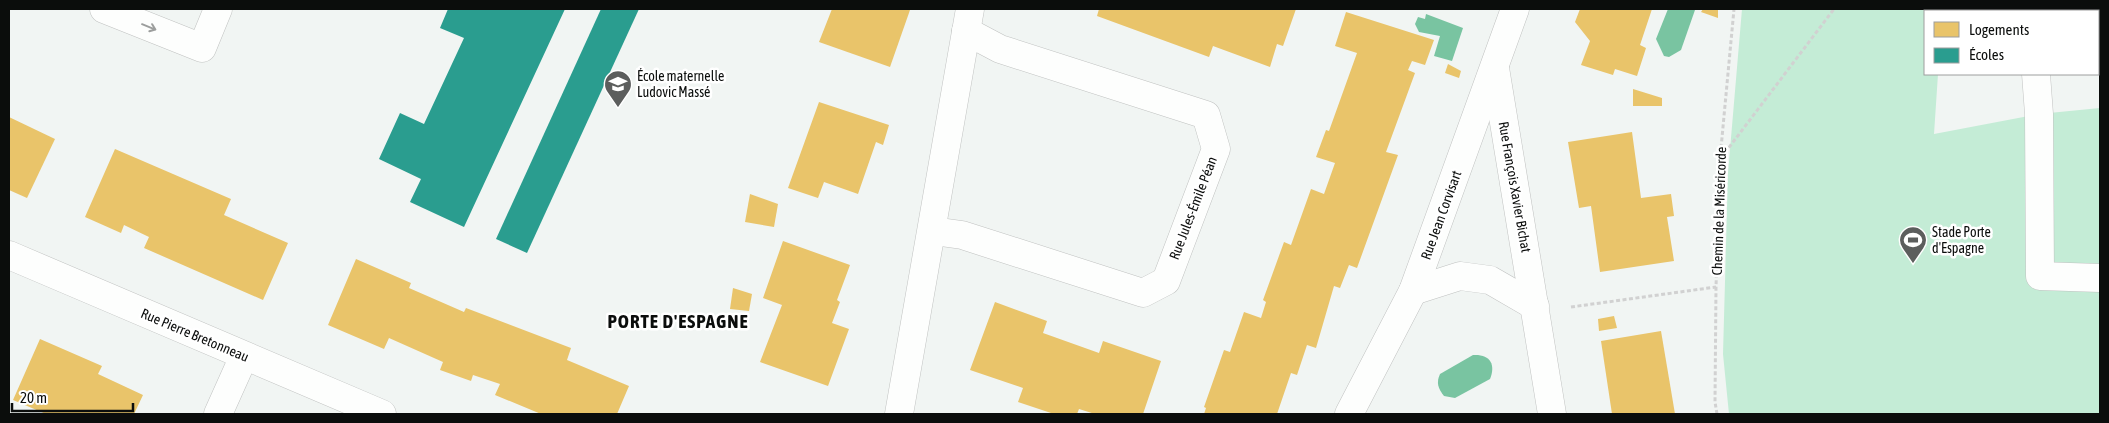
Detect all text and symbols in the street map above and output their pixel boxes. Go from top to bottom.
legend [1924,10,2099,75]
text: Logements [1969,21,2029,38]
one-way arrow [141,23,156,32]
text: Écoles [1969,46,2004,63]
place label: École maternelle Ludovic Massé [637,68,724,100]
school or university icon: École maternelle Ludovic Massé [603,69,633,108]
street label: Rue François Xavier Bichat [1496,120,1534,254]
street label: Chemin de la Miséricorde [1709,146,1729,276]
street label: Rue Jules-Émile Péan [1166,154,1220,262]
street label: Rue Jean Corvisart [1417,168,1465,262]
place label: Stade Porte d'Espagne [1932,224,1991,256]
sports icon: Stade Porte d'Espagne [1898,225,1928,264]
street label: Rue Pierre Bretonneau [139,305,251,365]
district label: PORTE D'ESPAGNE [607,310,749,332]
scale bar [12,380,134,412]
text: 20 m [20,389,47,406]

